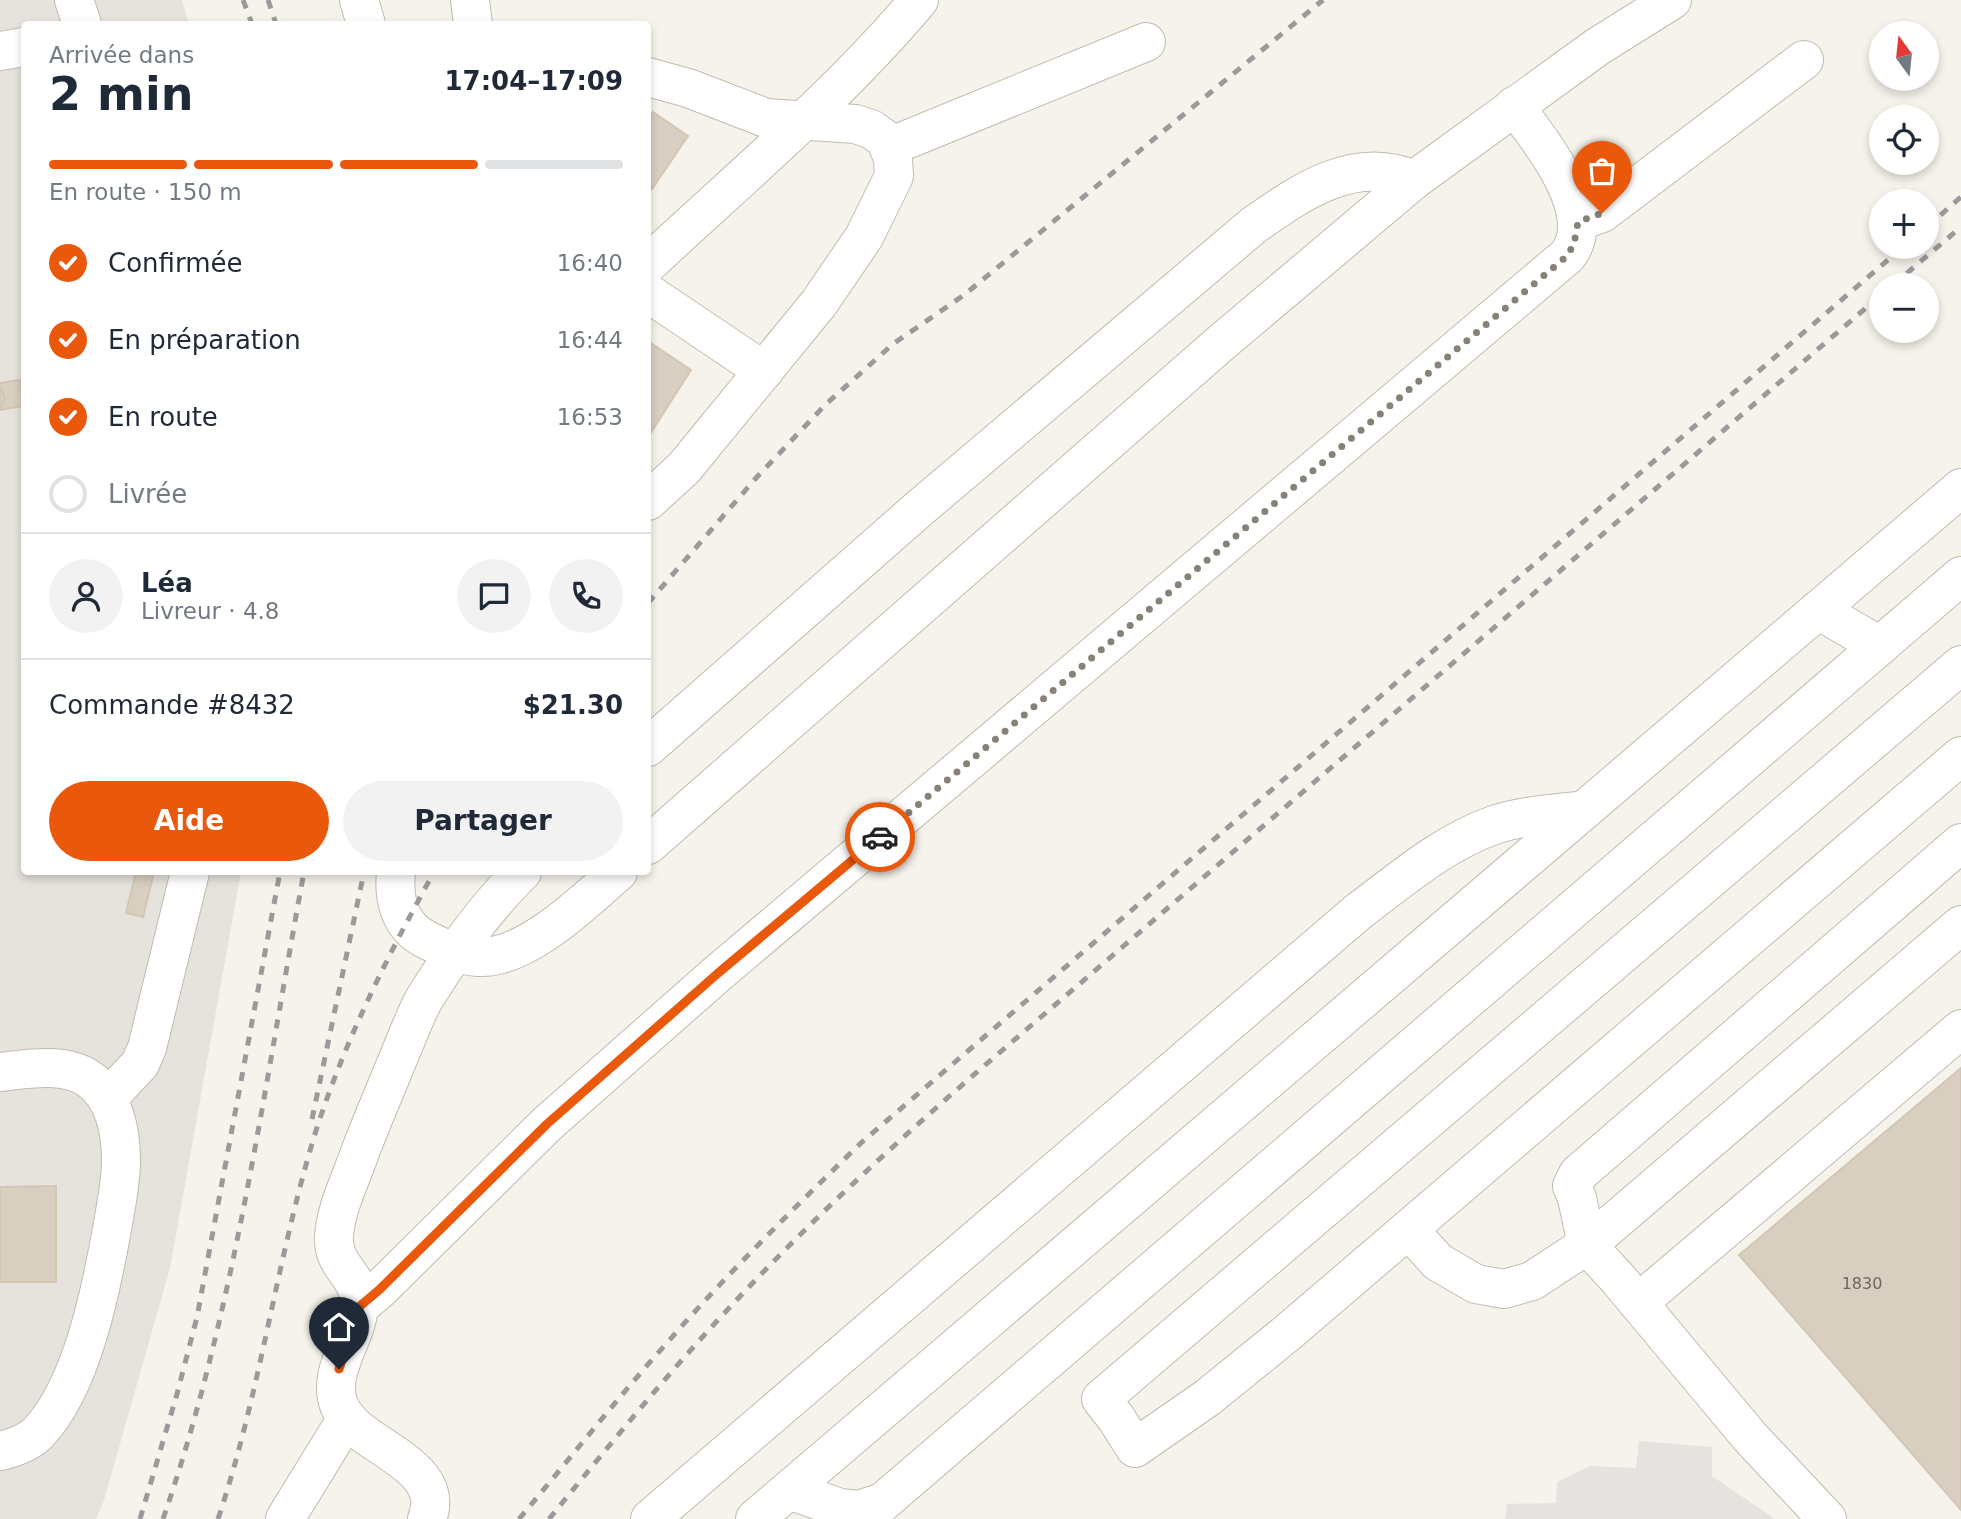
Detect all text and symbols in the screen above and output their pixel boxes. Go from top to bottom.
north arrow [1869,21,1939,91]
map controls [1869,21,1939,343]
text: Arrivée dans [49,42,194,68]
text: 17:04–17:09 [444,66,623,96]
text: 2 min [49,67,193,121]
button: locate [1869,105,1939,175]
pin [1572,141,1632,213]
icon: bag [1583,152,1621,190]
text: En route · 150 m [49,179,242,205]
button: + [1869,189,1939,259]
icon: check [49,244,87,282]
text: Confirmée [108,248,242,278]
text: 16:40 [557,250,623,276]
button: − [1869,273,1939,343]
icon: check [49,321,87,359]
text: En préparation [108,325,301,355]
text: 16:44 [557,327,623,353]
icon: check [49,398,87,436]
text: En route [108,402,218,432]
text: 16:53 [557,404,623,430]
text: Livrée [108,479,187,509]
button: person [49,559,123,633]
button: chat [457,559,531,633]
button: phone [549,559,623,633]
text: Léa [141,568,193,598]
text: Livreur · 4.8 [141,598,279,624]
text: Commande #8432 [49,690,295,720]
text: $21.30 [523,690,623,720]
button: Aide [49,781,329,861]
button: Partager [343,781,623,861]
courier [845,802,915,872]
icon: car [861,818,899,856]
house number: 1830 [1842,1274,1882,1293]
pin [309,1297,369,1369]
icon: home [320,1308,358,1346]

